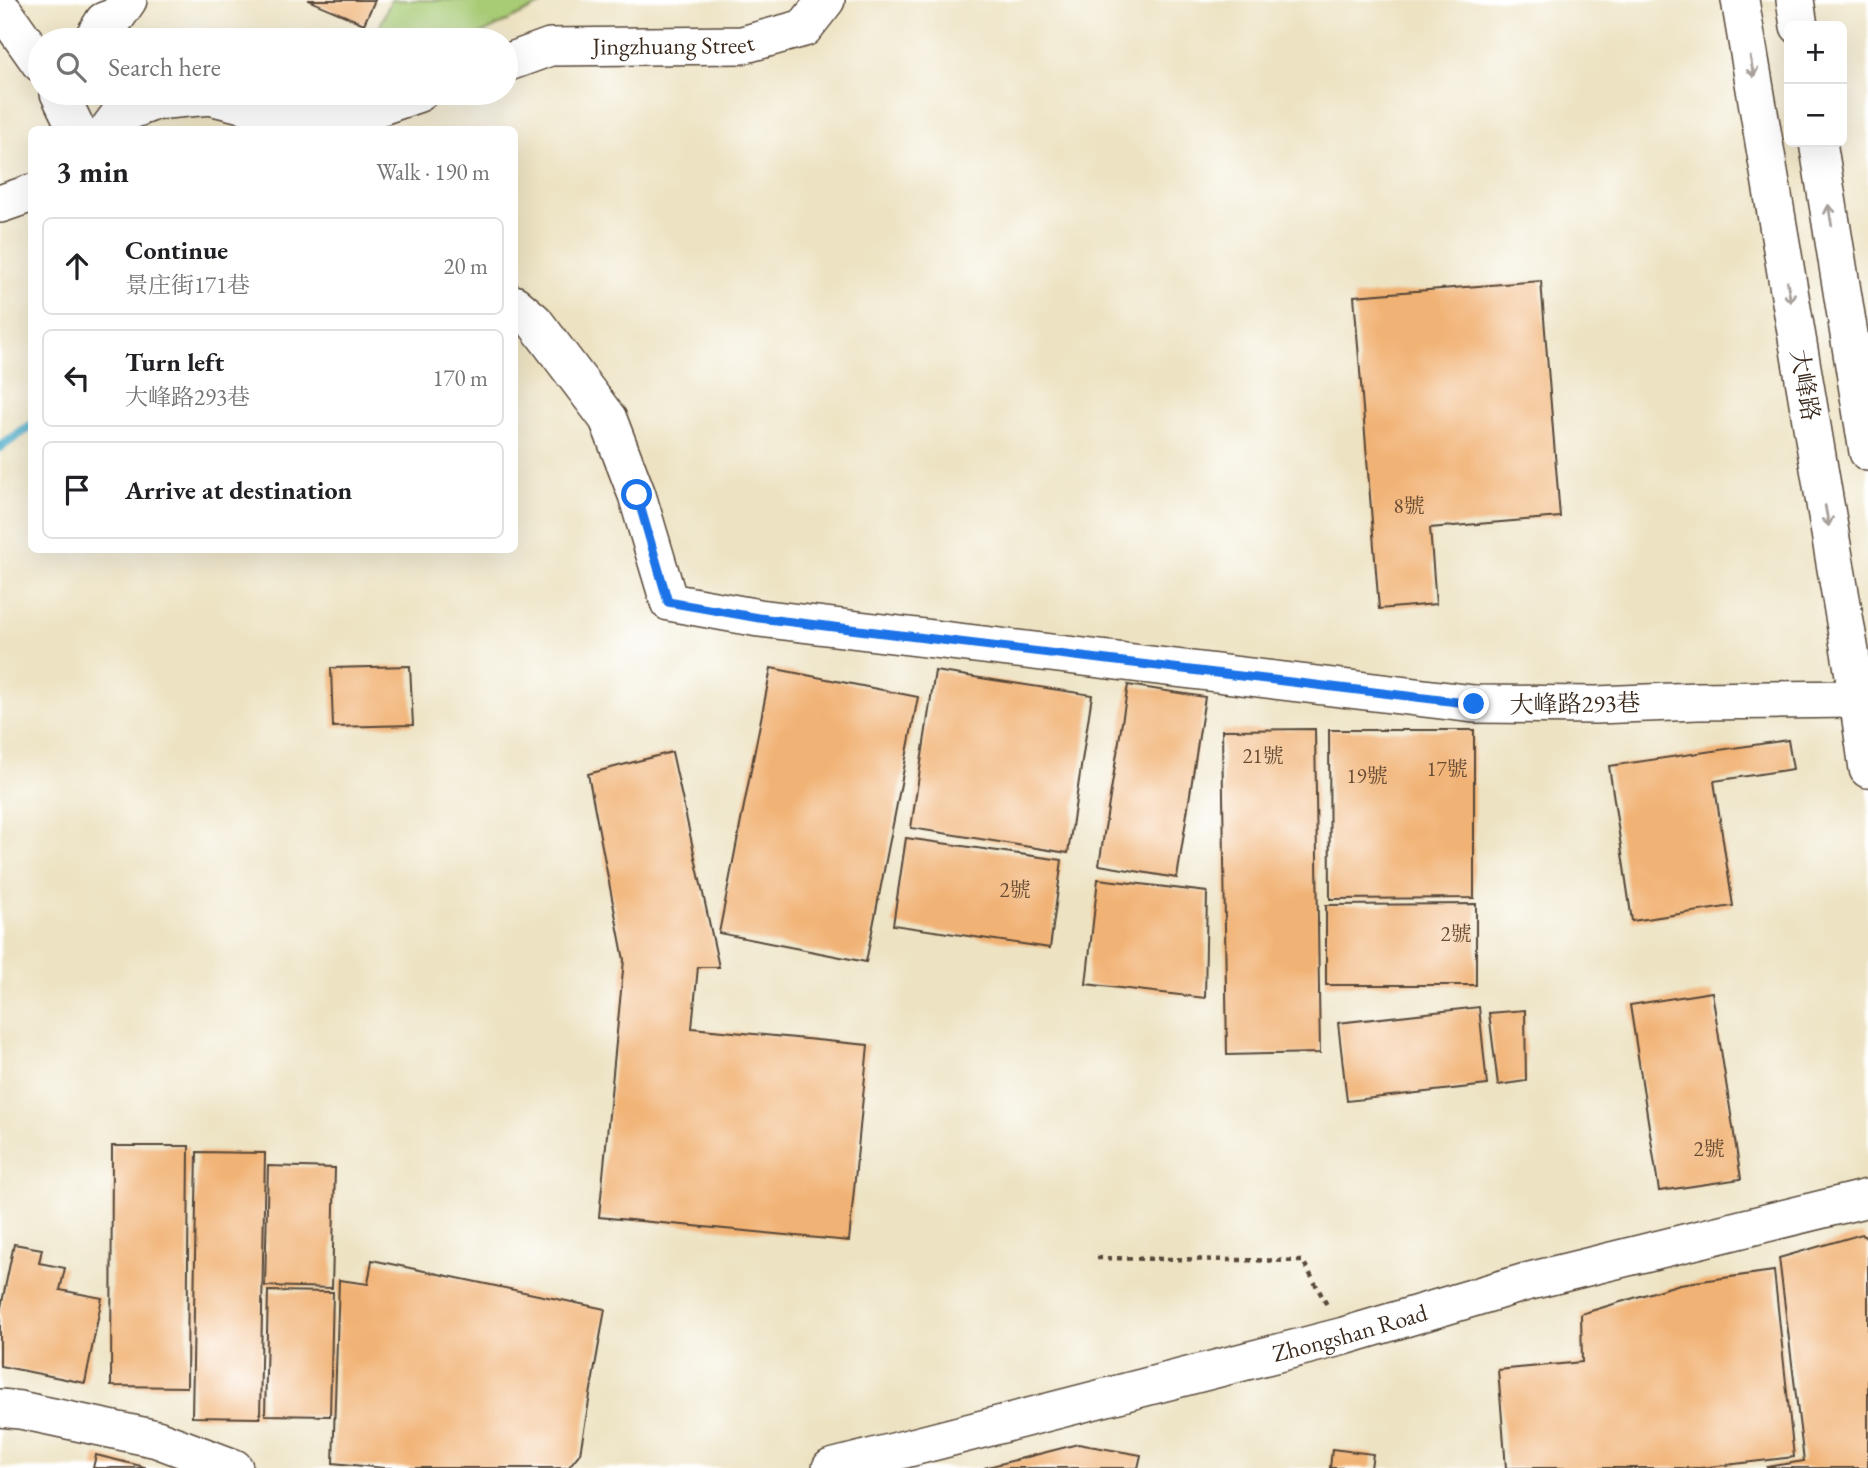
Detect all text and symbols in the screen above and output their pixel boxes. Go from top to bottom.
map controls [1784,21,1847,147]
button: + [1784,21,1847,84]
street label: Jingzhuang Street [590,26,758,62]
search box [28,28,518,105]
icon: search [52,48,90,86]
text: Search here [108,50,221,84]
one-way arrow [1746,55,1759,78]
button: − [1784,84,1847,147]
text: 3 min [56,152,129,191]
text: Walk · 190 m [376,157,490,187]
one-way arrow [1823,205,1836,227]
text: Continue [125,233,228,267]
icon: ahead [58,247,96,285]
text: 20 m [443,251,488,281]
text: 景庄街171巷 [125,270,250,300]
one-way arrow [1783,280,1796,303]
text: Turn left [125,345,224,379]
street label: 大峰路 [1784,347,1827,423]
icon: left [58,359,96,397]
text: 170 m [432,363,488,393]
text: 大峰路293巷 [125,382,250,412]
icon: arrive [58,471,96,509]
text: Arrive at destination [125,473,352,507]
route start [621,479,652,510]
house number: 8號 [1393,492,1425,519]
one-way arrow [1821,504,1834,527]
street label: 大峰路293巷 [1509,687,1641,720]
route end [1458,688,1489,719]
house number: 21號 [1242,742,1284,769]
house number: 17號 [1426,755,1468,782]
house number: 19號 [1346,762,1388,789]
house number: 2號 [999,876,1031,903]
house number: 2號 [1440,920,1472,947]
house number: 2號 [1693,1135,1725,1162]
street label: Zhongshan Road [1269,1296,1432,1369]

